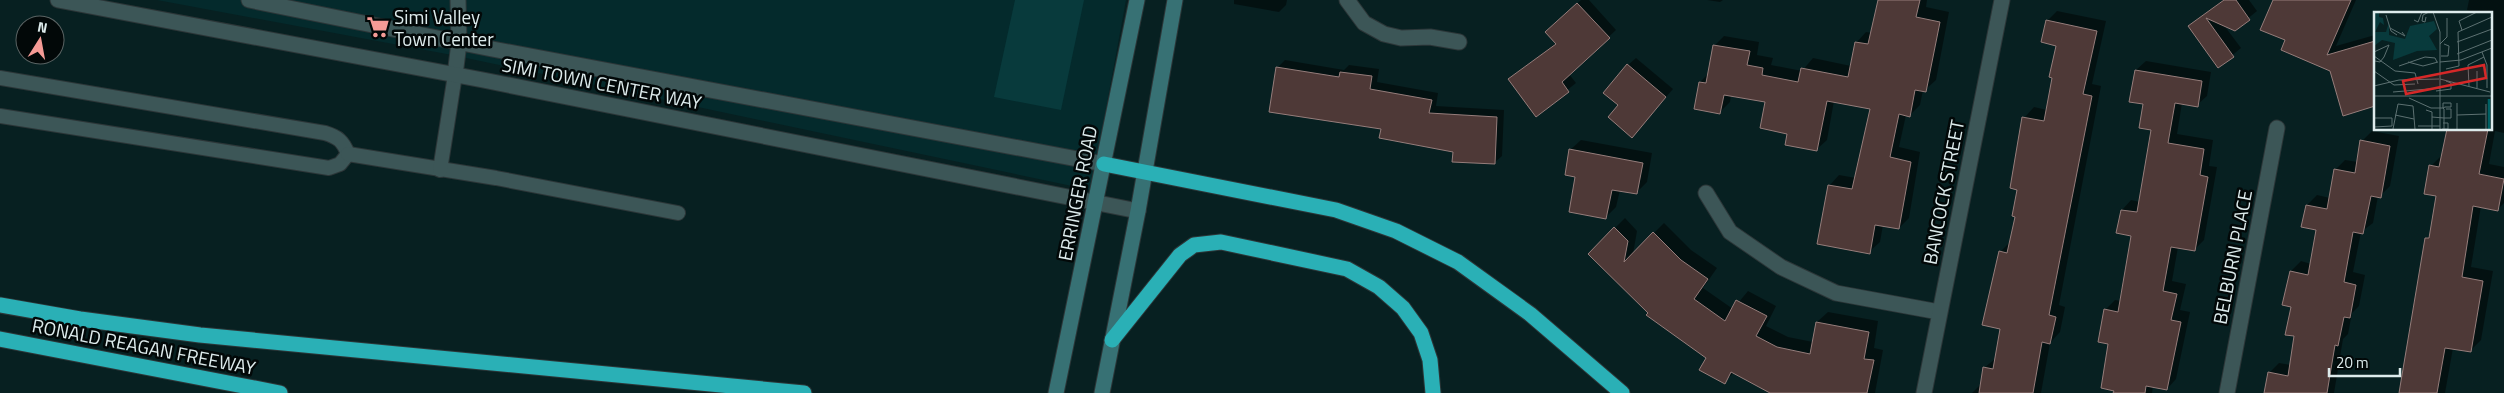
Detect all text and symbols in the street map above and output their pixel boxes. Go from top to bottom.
place label: Simi Valley Town Center [394,2,494,53]
inset map [2374,12,2492,130]
supermarket icon: Simi Valley Town Center [365,14,391,40]
north arrow [15,15,65,65]
text: N [36,16,49,38]
street label: SIMI TOWN CENTER WAY [500,49,705,117]
street label: BANCOCK STREET [1915,117,1971,267]
street label: ERRINGER ROAD [1050,123,1104,263]
street label: BELBURN PLACE [2205,187,2259,327]
street label: RONALD REAGAN FREEWAY [30,310,259,382]
scale bar [2329,346,2400,378]
text: 20 m [2336,351,2369,374]

